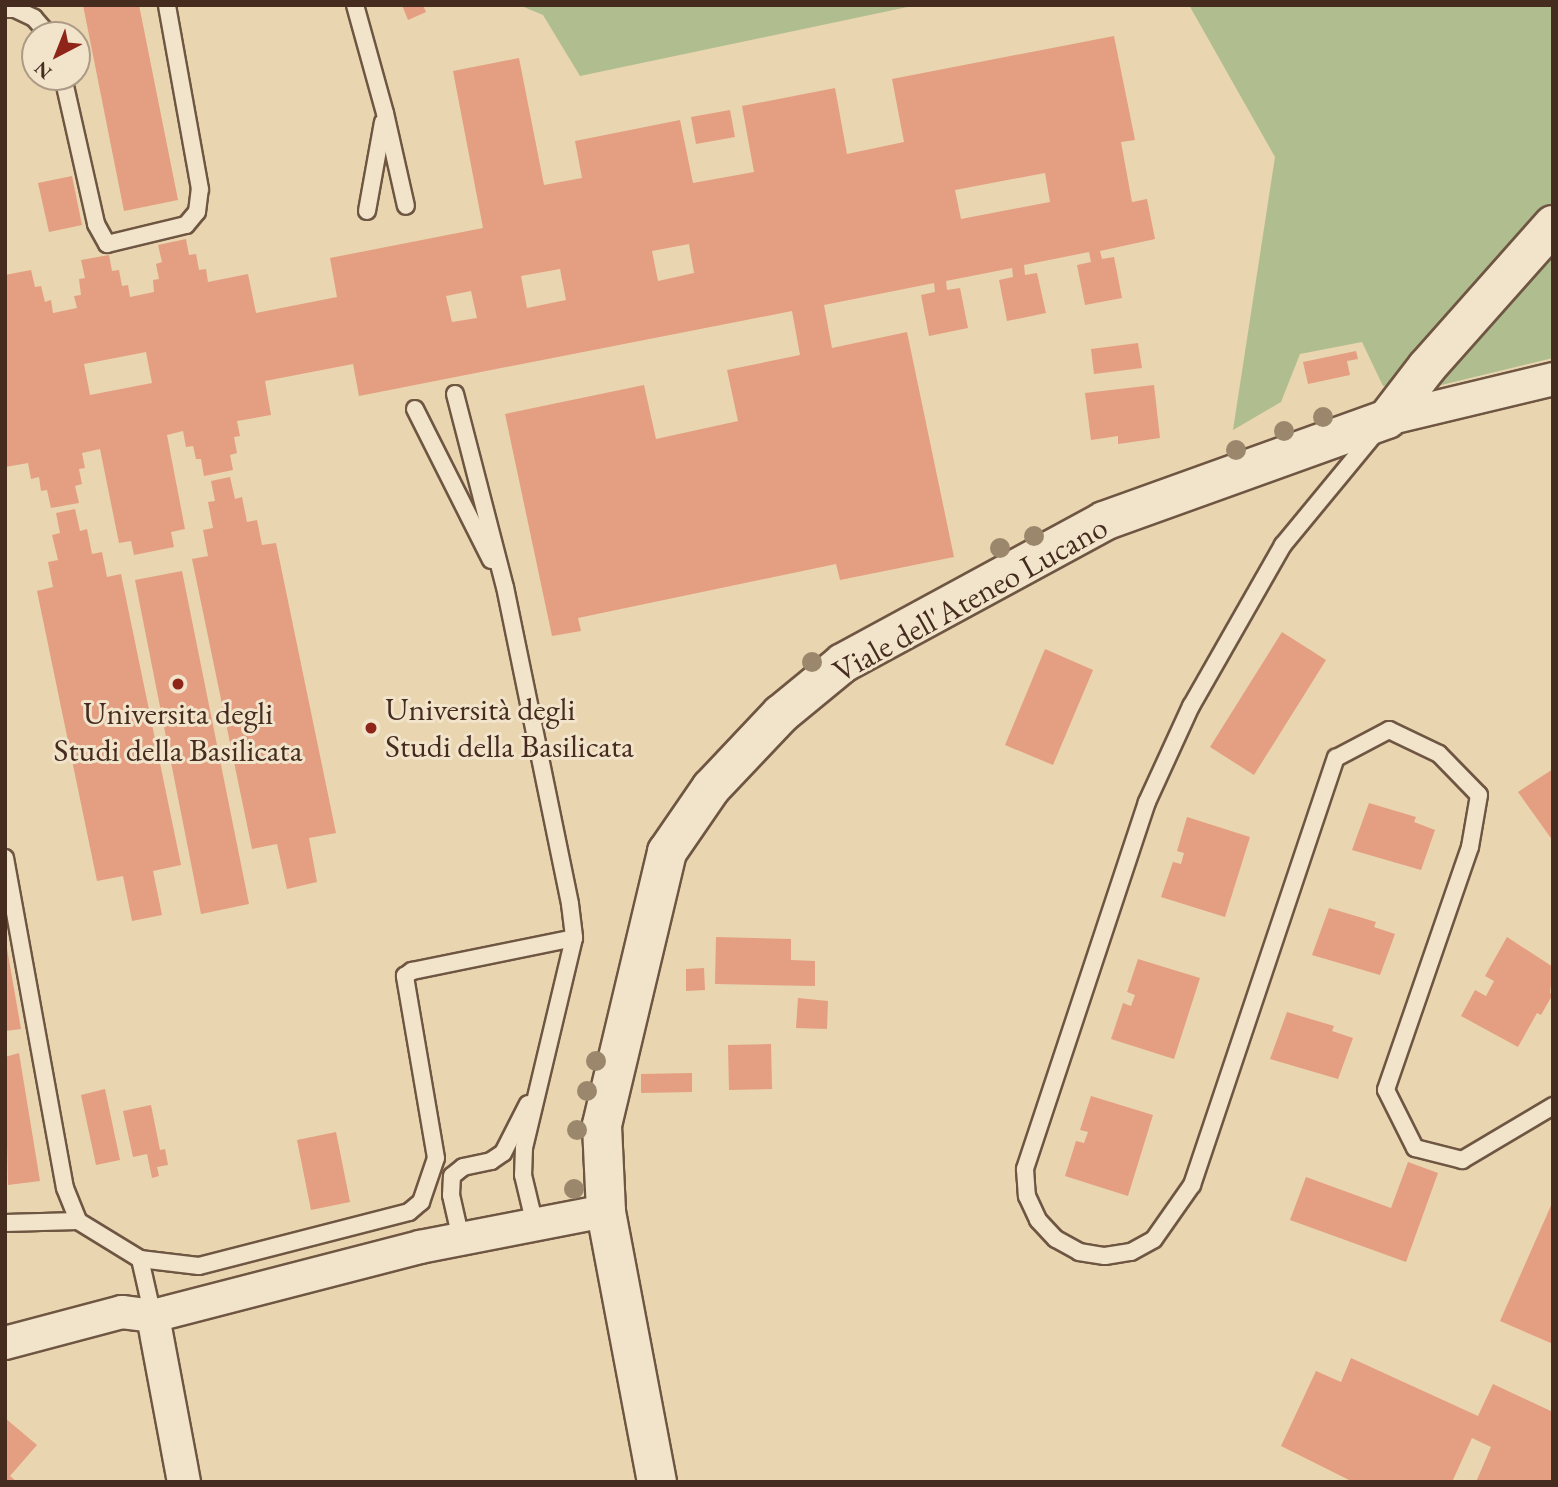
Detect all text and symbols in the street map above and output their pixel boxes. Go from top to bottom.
north arrow [21,21,91,91]
text: N [29,56,57,85]
street label: Viale dell'Ateneo Lucano [826,508,1114,690]
marker: Universita degli Studi della Basilicata [170,676,186,692]
place label: Università degli Studi della Basilicata [385,691,634,766]
place label: Universita degli Studi della Basilicata [54,695,302,770]
marker: Università degli Studi della Basilicata [363,720,379,736]

